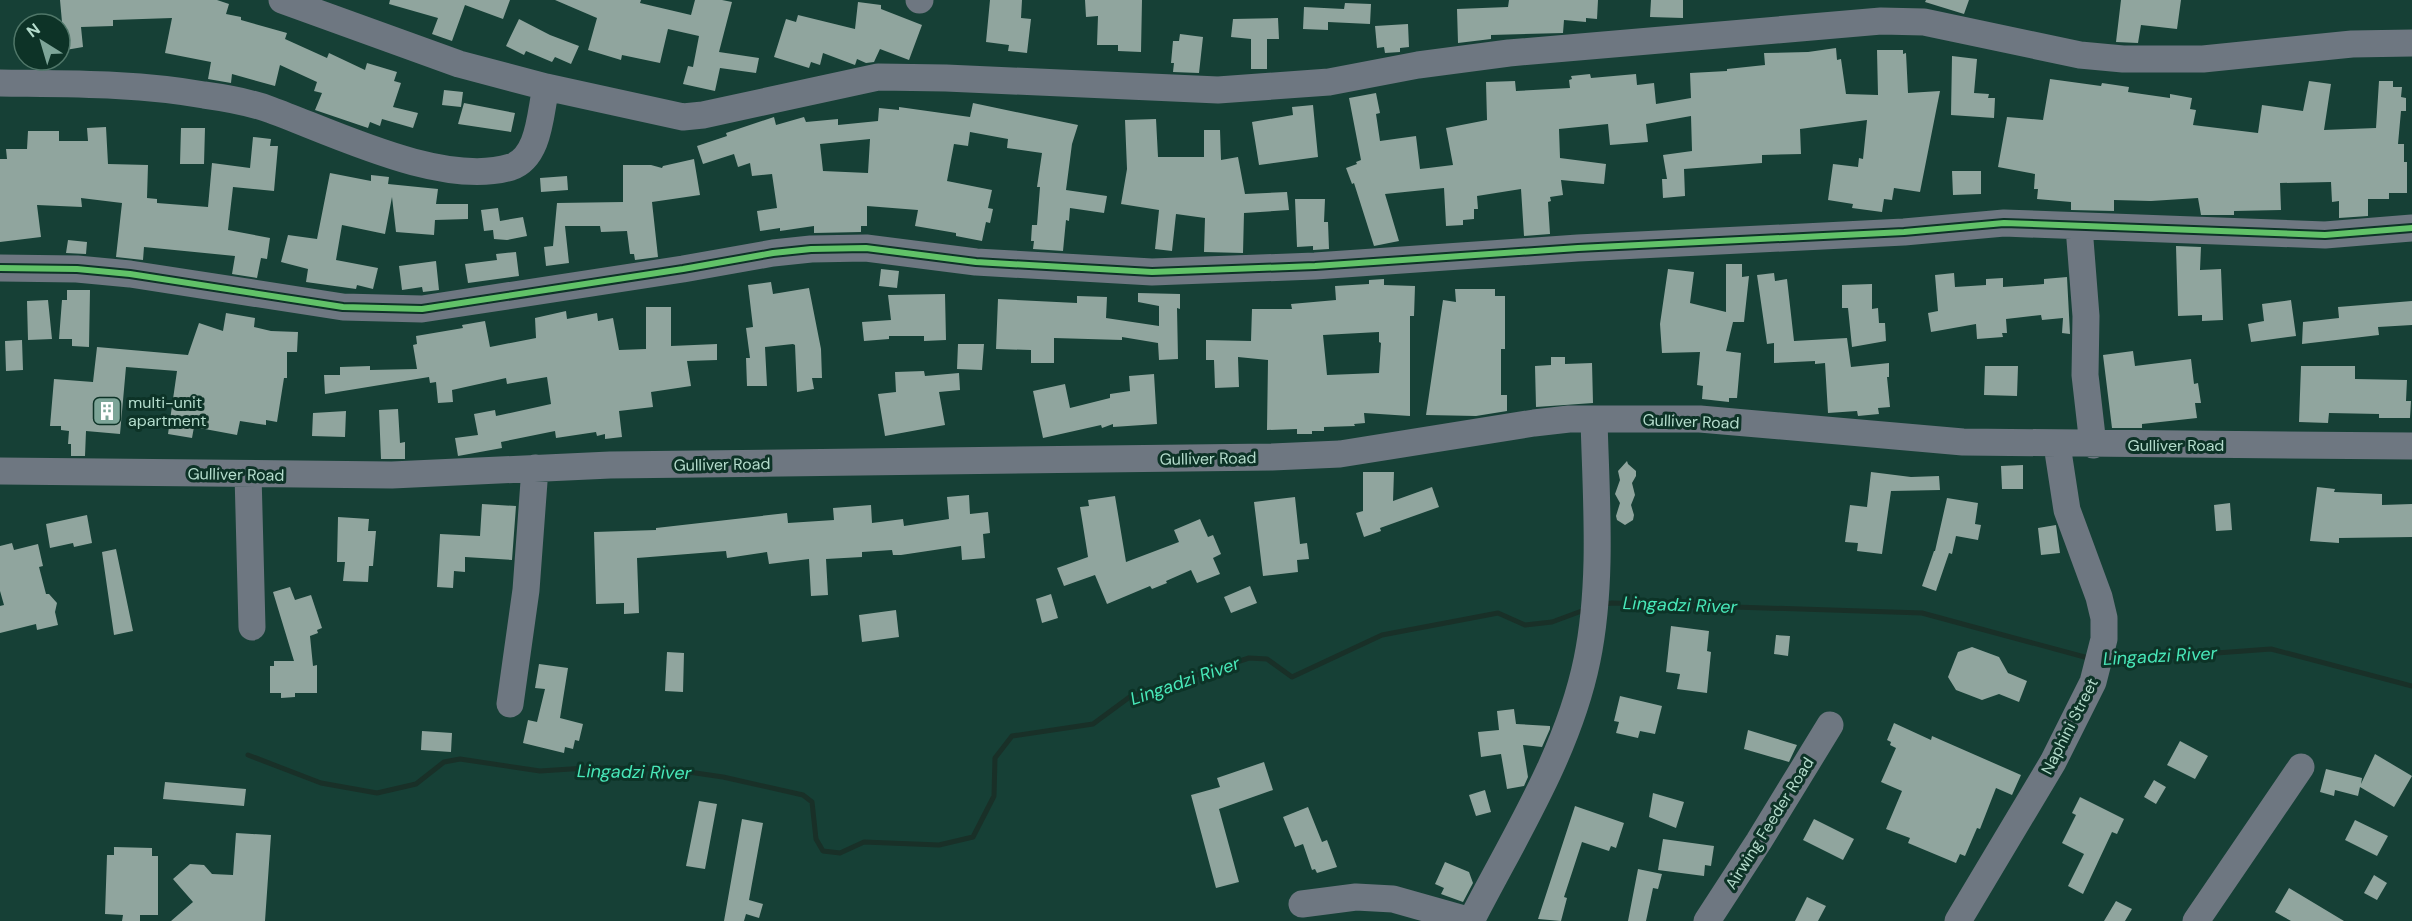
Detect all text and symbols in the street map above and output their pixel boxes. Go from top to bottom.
north arrow [12,12,72,72]
text: N [22,19,44,42]
place label: multi-unit apartment [128,392,206,431]
building icon: multi-unit apartment [91,395,123,427]
street label: Gulliver Road [1642,409,1740,434]
street label: Gulliver Road [2128,435,2224,456]
street label: Gulliver Road [1159,447,1257,470]
street label: Gulliver Road [673,453,771,476]
street label: Gulliver Road [187,463,285,486]
water label: Lingadzi River [1622,591,1739,619]
water label: Lingadzi River [2102,641,2219,671]
water label: Lingadzi River [1127,651,1244,711]
street label: Naphini Street [2036,674,2103,778]
street label: Airwing Feeder Road [1720,753,1819,893]
water label: Lingadzi River [577,759,693,785]

